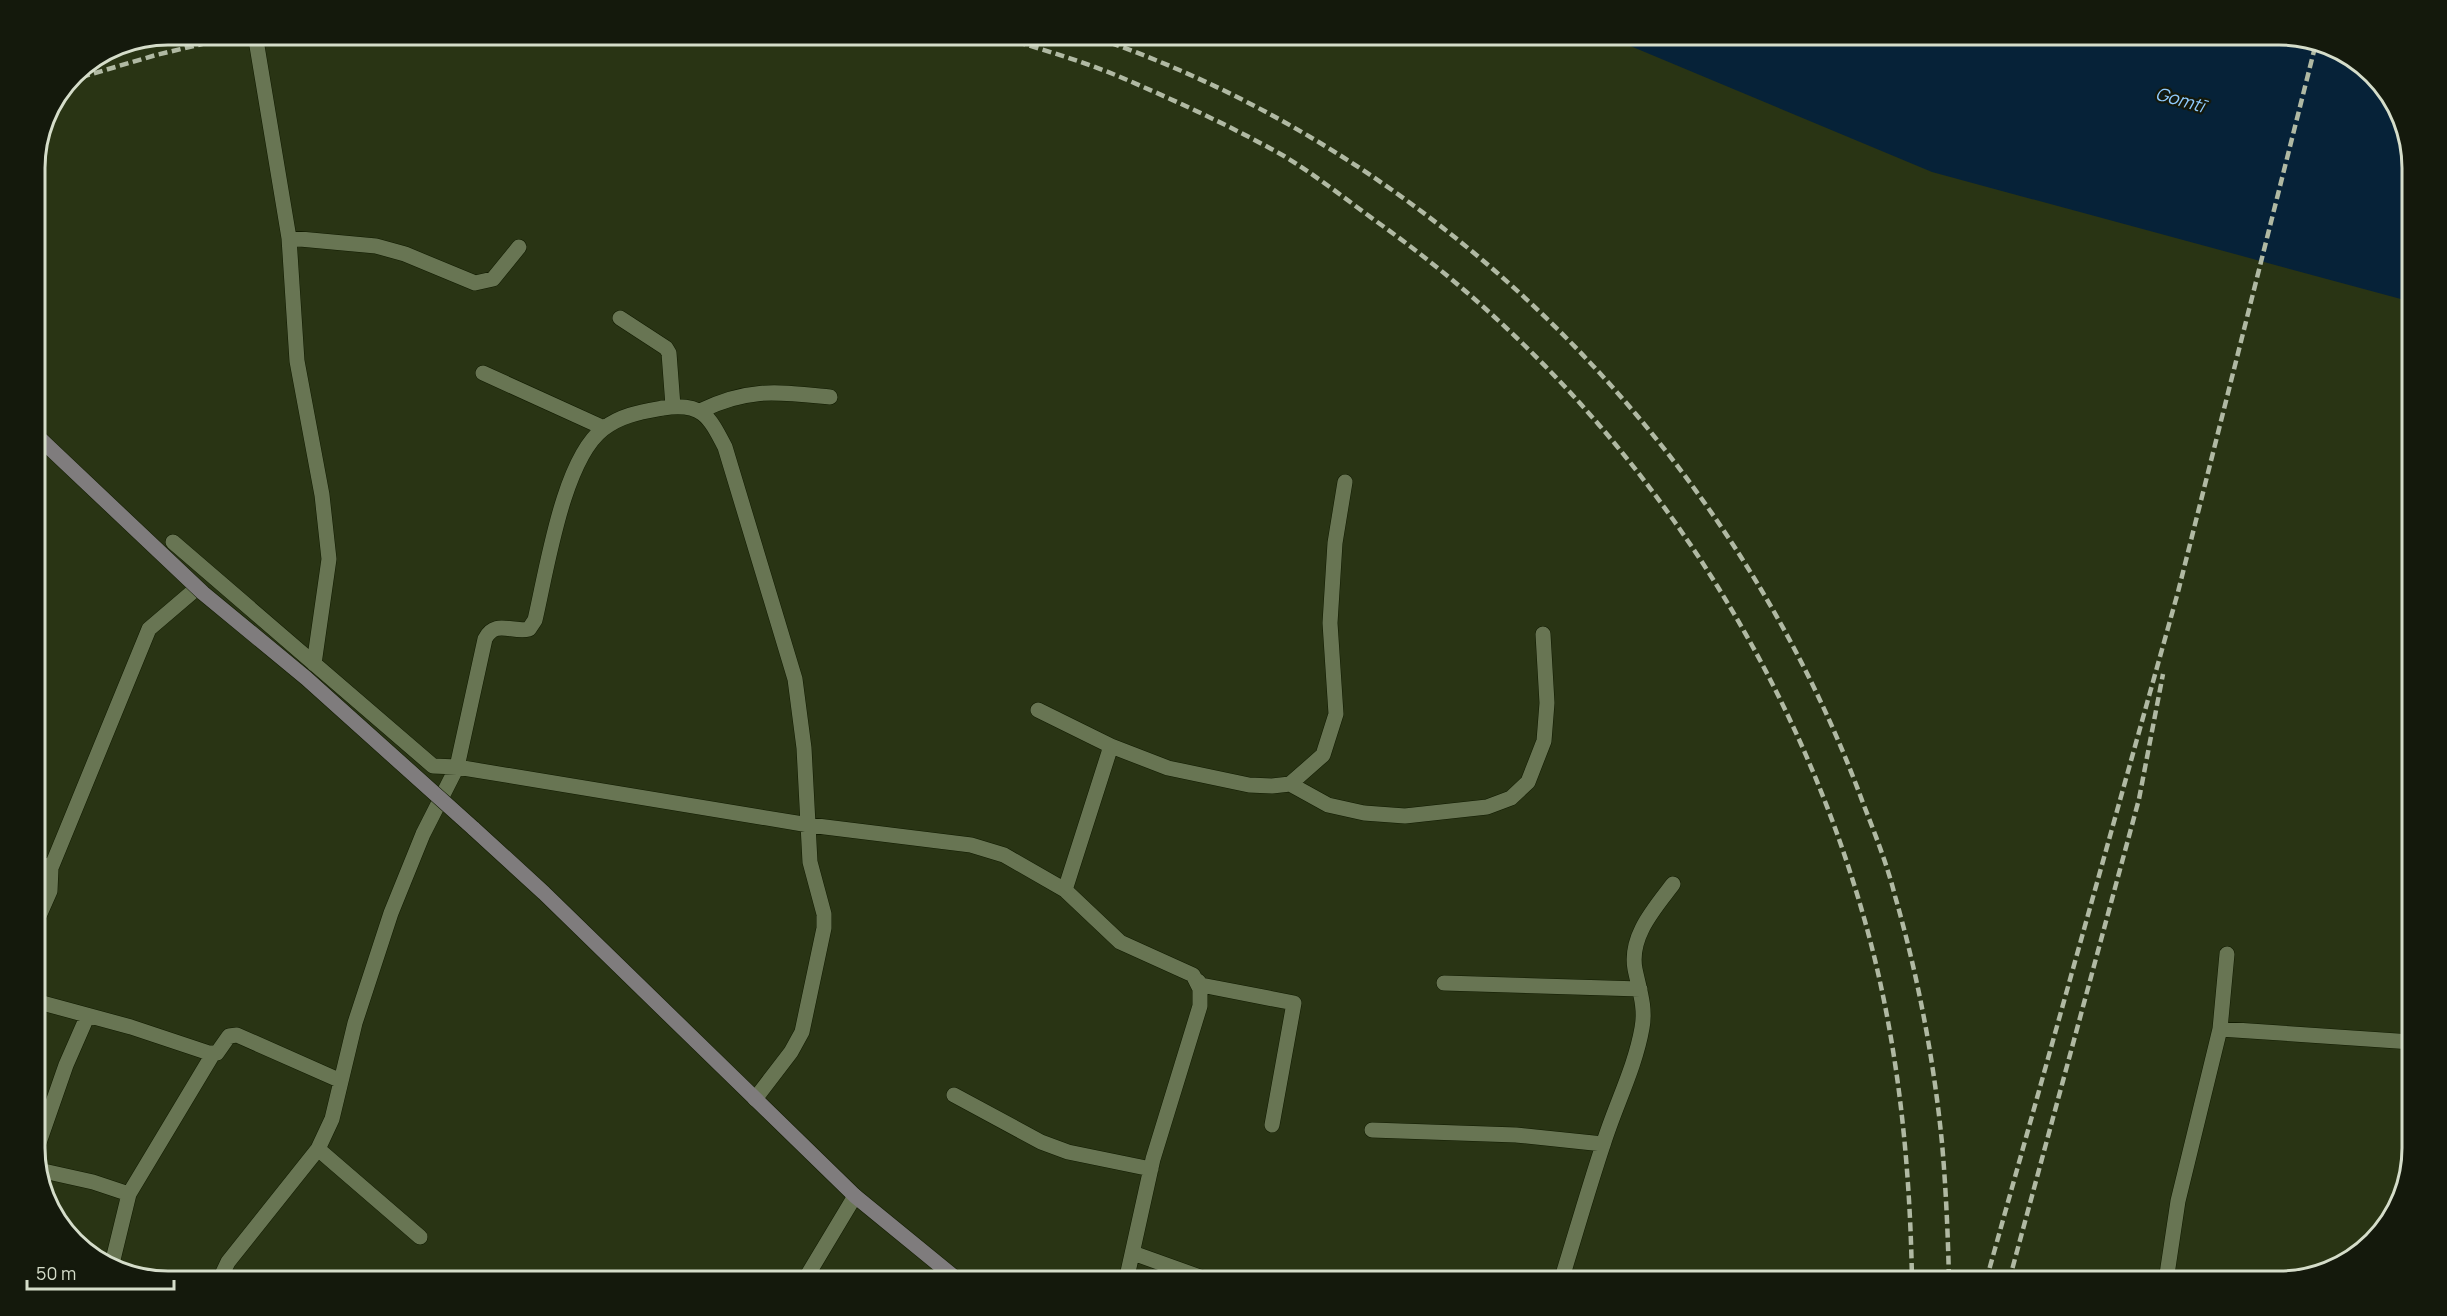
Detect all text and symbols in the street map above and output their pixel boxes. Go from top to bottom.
water label: Gomtī [2153,81,2211,119]
scale bar [27,1253,174,1291]
text: 50 m [36,1261,76,1285]

